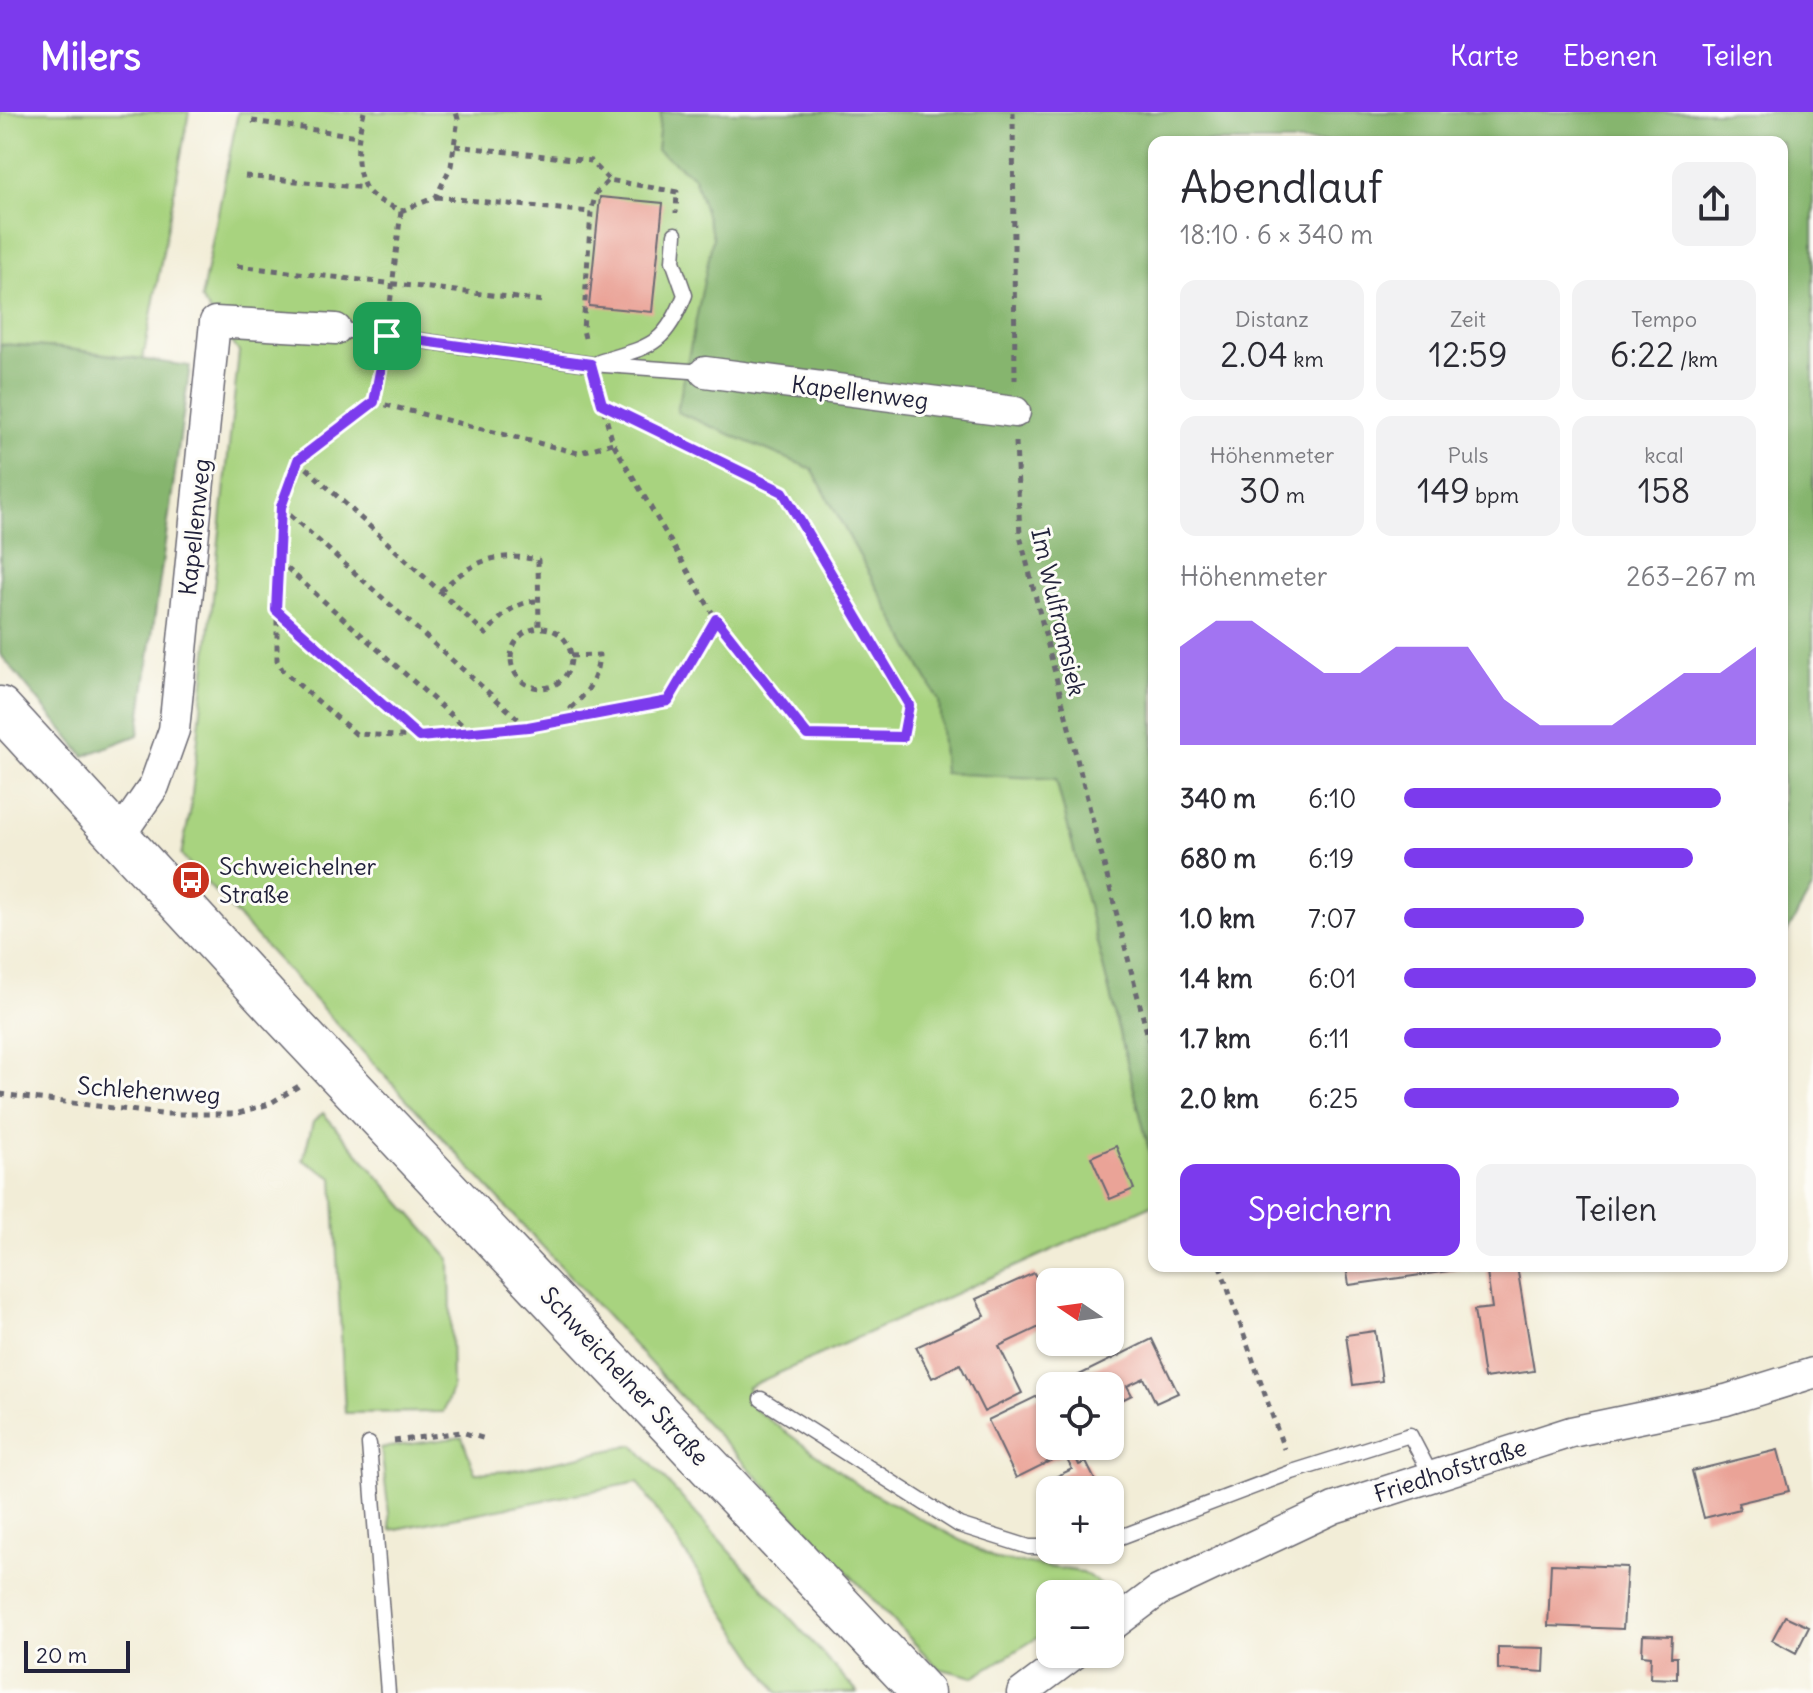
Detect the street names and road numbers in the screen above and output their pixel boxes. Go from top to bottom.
street label: Kapellenweg [790,369,930,415]
street label: Kapellenweg [172,457,216,597]
street label: Im Wulframsiek [1025,525,1093,699]
street label: Schlehenweg [76,1070,222,1110]
street label: Schweichelner Straße [534,1280,716,1472]
street label: Friedhofstraße [1370,1431,1530,1509]

